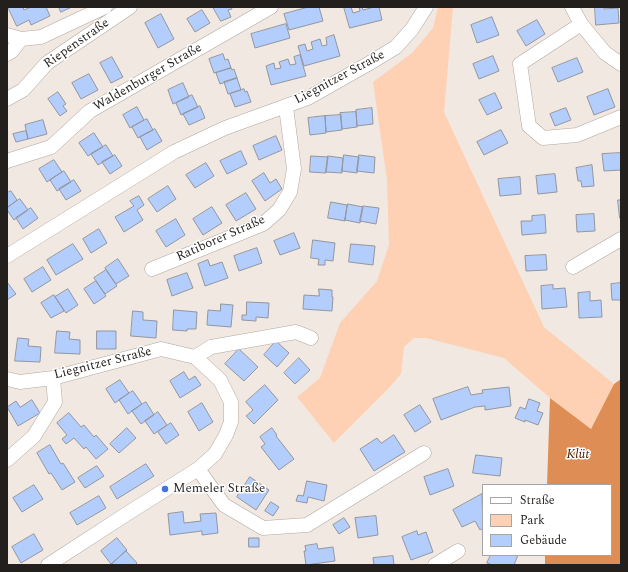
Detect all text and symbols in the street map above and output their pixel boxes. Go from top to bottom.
street label: Riepenstraße [41,16,113,72]
street label: Waldenburger Straße [91,41,205,115]
street label: Liegnitzer Straße [292,48,388,108]
street label: Ratiborer Straße [174,212,268,266]
street label: Liegnitzer Straße [53,344,153,384]
park label: Klüt [567,447,589,463]
place label: Memeler Straße [173,481,265,497]
marker: Memeler Straße [160,484,170,494]
legend [482,484,612,556]
text: Straße [520,491,555,510]
text: Park [520,511,545,530]
text: Gebäude [520,531,567,550]

